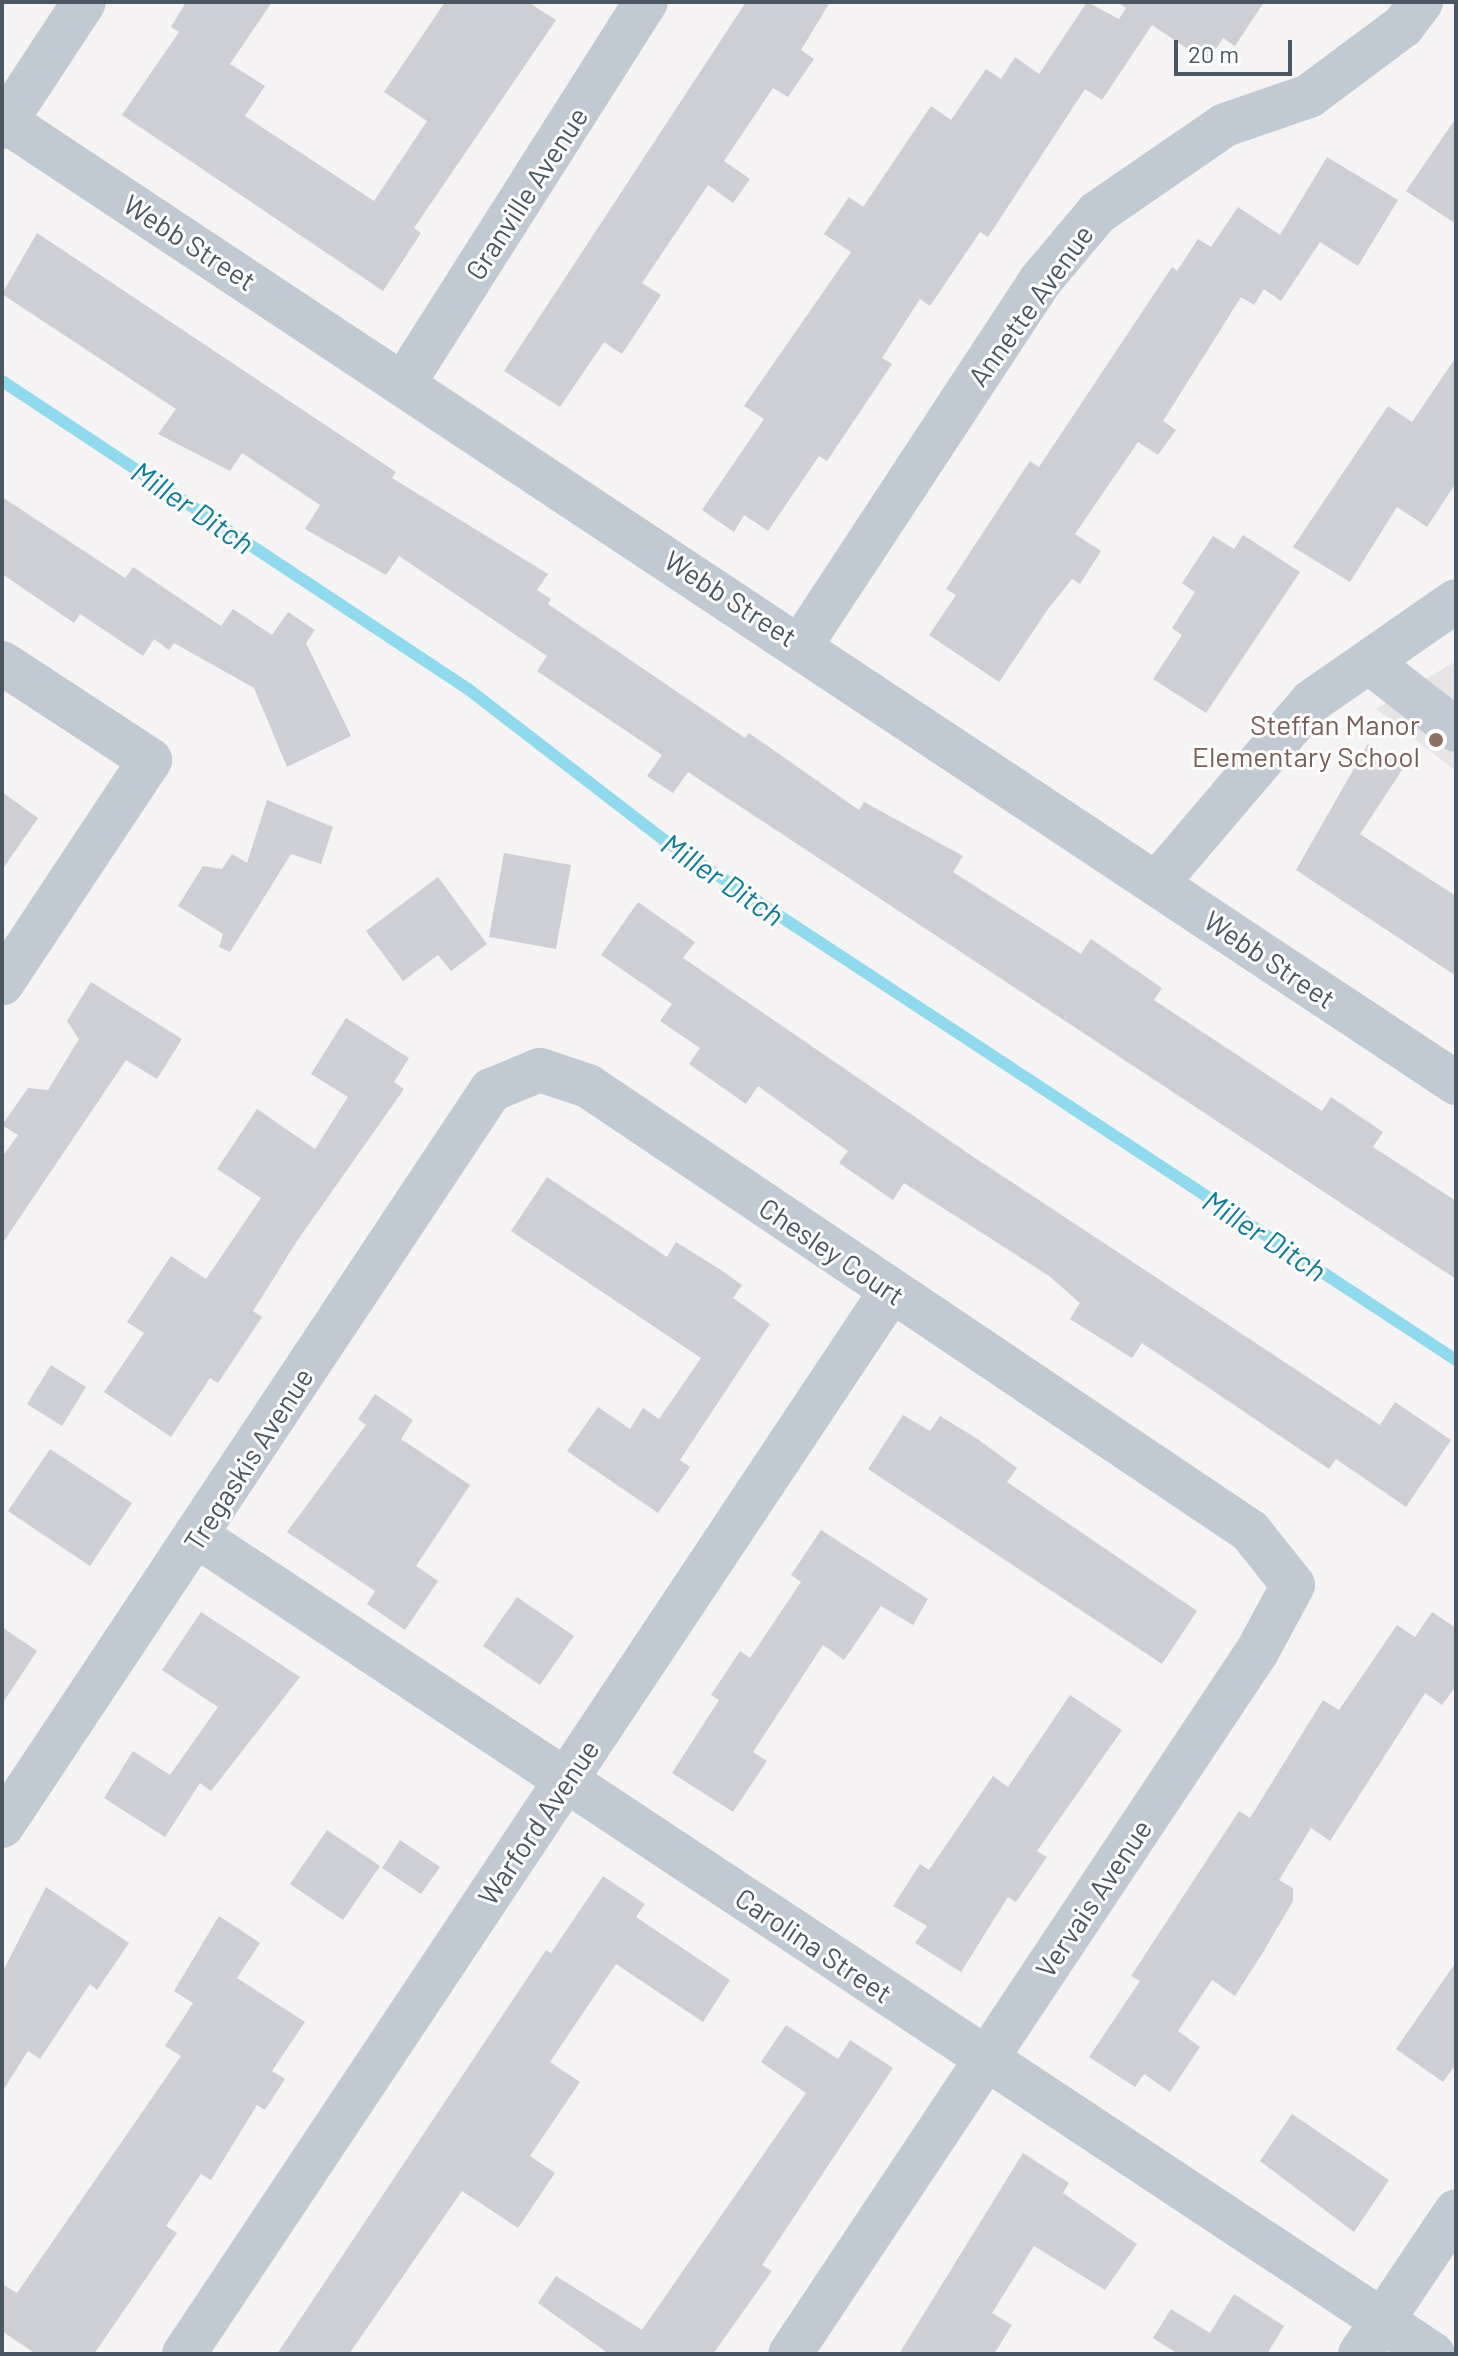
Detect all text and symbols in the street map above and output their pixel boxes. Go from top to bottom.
scale bar [1178,24,1296,74]
text: 20 m [1188,39,1239,68]
street label: Granville Avenue [458,100,594,286]
street label: Webb Street [118,187,262,297]
street label: Annette Avenue [960,218,1100,392]
water label: Miller Ditch [125,453,261,561]
street label: Webb Street [659,543,803,653]
place label: Steffan Manor Elementary School [1192,707,1420,773]
marker: Steffan Manor Elementary School [1427,731,1445,749]
water label: Miller Ditch [655,825,791,933]
street label: Webb Street [1198,903,1342,1015]
water label: Miller Ditch [1197,1182,1333,1288]
street label: Chesley Court [753,1190,911,1312]
street label: Tregaskis Avenue [176,1361,320,1557]
street label: Warford Avenue [470,1733,606,1911]
street label: Vervais Avenue [1028,1813,1158,1983]
street label: Carolina Street [729,1880,899,2010]

